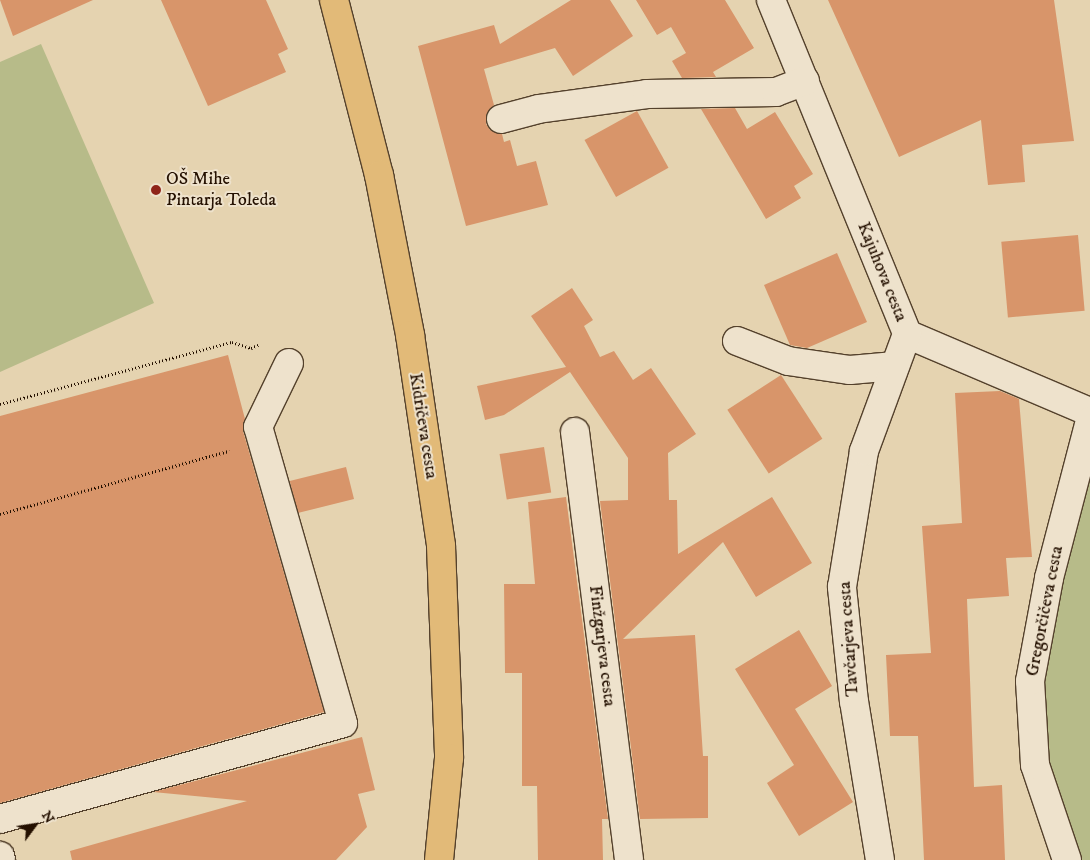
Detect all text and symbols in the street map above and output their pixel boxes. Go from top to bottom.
place label: OŠ Mihe Pintarja Toleda [166,169,276,212]
marker: OŠ Mihe Pintarja Toleda [150,184,162,196]
street label: Kajuhova cesta [852,219,912,325]
street label: Kidričeva cesta [404,372,442,480]
street label: Gregorčičeva cesta [1022,544,1068,678]
street label: Tavčarjeva cesta [834,581,864,697]
street label: Finžgarjeva cesta [584,584,620,708]
north arrow [10,800,60,850]
text: N [37,808,59,827]

